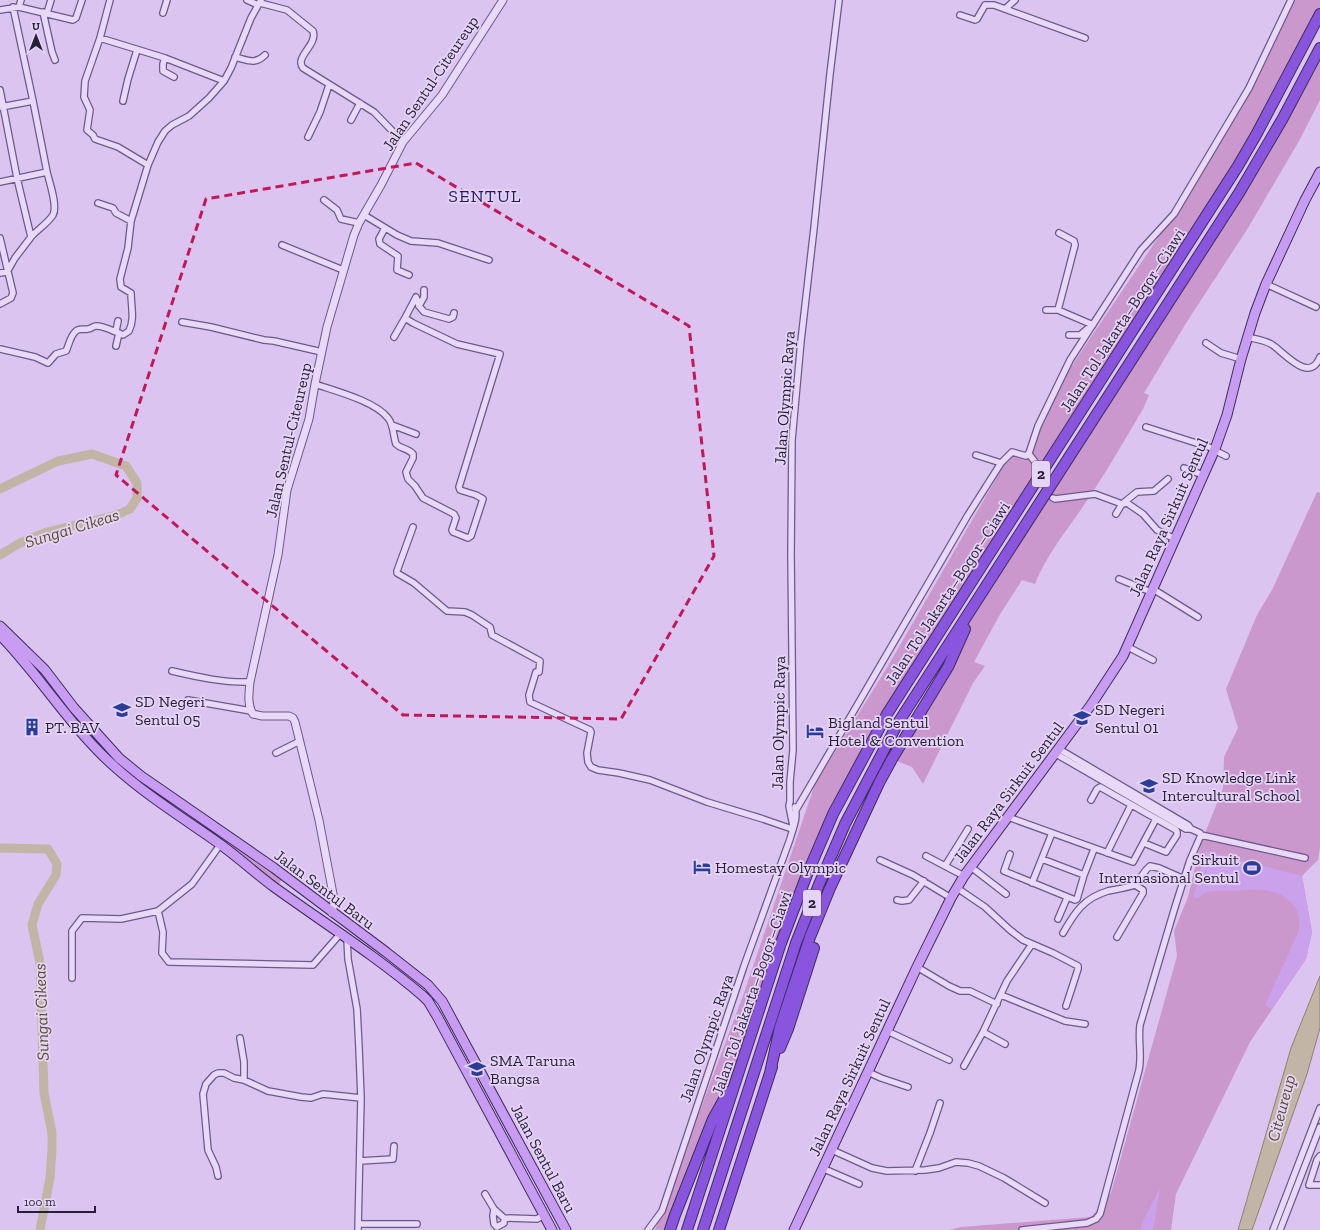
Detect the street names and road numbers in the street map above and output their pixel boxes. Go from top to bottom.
street label: Jalan Sentul-Citeureup [378,12,483,154]
street label: Jalan Tol Jakarta–Bogor–Ciawi [1056,225,1189,415]
street label: Jalan Olympic Raya [770,330,799,466]
street label: Jalan Sentul-Citeureup [261,361,316,519]
street label: Jalan Raya Sirkuit Sentul [1125,435,1212,599]
road number: 2 [1032,461,1050,487]
street label: Jalan Tol Jakarta–Bogor–Ciawi [881,498,1014,688]
street label: Jalan Olympic Raya [768,655,789,790]
street label: Jalan Raya Sirkuit Sentul [949,718,1068,867]
street label: Jalan Sentul Baru [271,846,379,933]
street label: Jalan Tol Jakarta–Bogor–Ciawi [708,888,796,1098]
road number: 2 [803,890,821,916]
street label: Jalan Olympic Raya [676,971,737,1105]
street label: Jalan Raya Sirkuit Sentul [805,995,894,1159]
street label: Jalan Sentul Baru [507,1101,580,1216]

